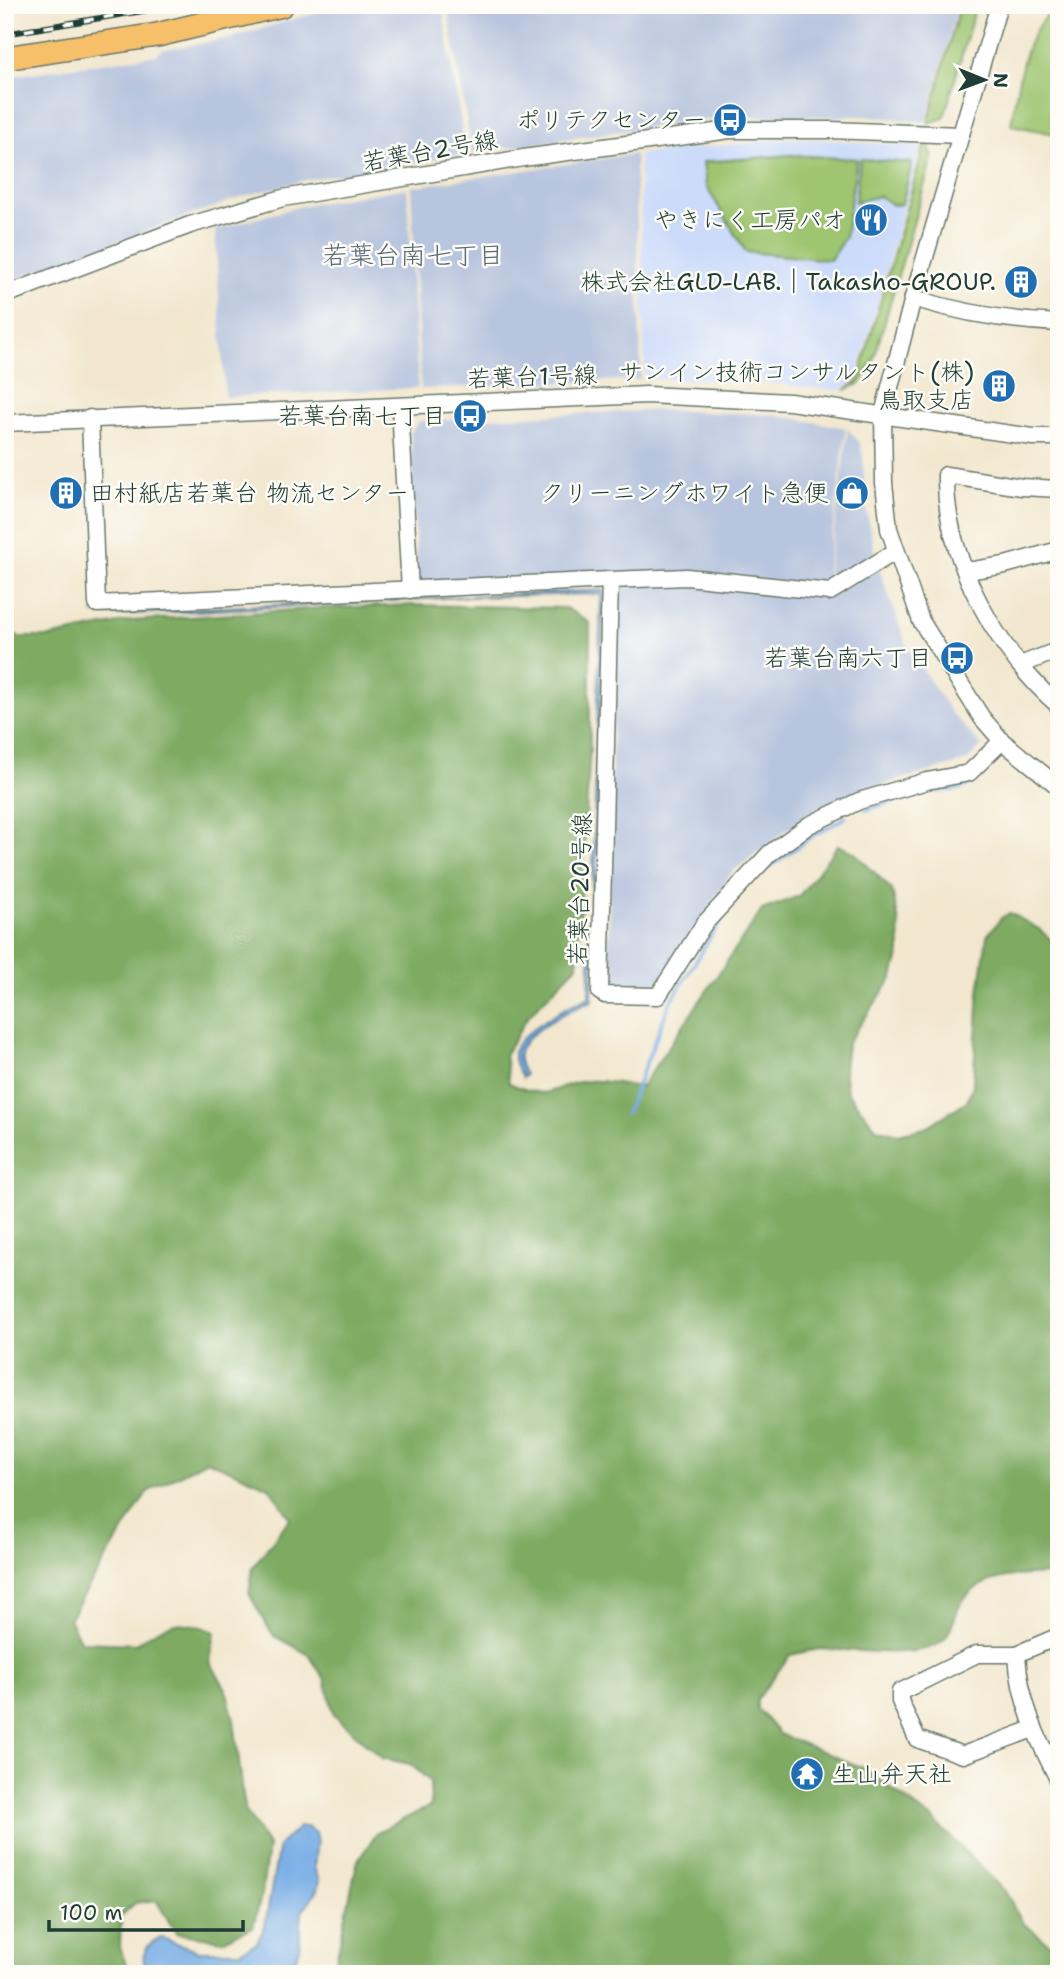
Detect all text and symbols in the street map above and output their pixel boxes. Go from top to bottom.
north arrow [948,46,1018,116]
text: N [988,73,1013,88]
bus stop icon: ポリテクセンター [711,101,749,139]
place label: ポリテクセンター [516,104,706,136]
street label: 若葉台2号線 [360,123,500,179]
restaurant icon: やきにく工房パオ [852,201,890,239]
place label: やきにく工房パオ [654,204,846,236]
district label: 若葉台南七丁目 [322,237,504,272]
building icon: 株式会社GLD-LAB.｜Takasho-GROUP. [1002,263,1040,301]
place label: 株式会社GLD-LAB.｜Takasho-GROUP. [580,266,996,298]
place label: サンイン技術コンサルタント(株) 鳥取支店 [619,356,974,416]
street label: 若葉台1号線 [466,359,598,395]
building icon: サンイン技術コンサルタント(株) 鳥取支店 [980,367,1018,405]
bus stop icon: 若葉台南七丁目 [451,397,489,435]
place label: 若葉台南七丁目 [278,400,446,432]
building icon: 田村紙店若葉台 物流センター [47,474,85,512]
shop icon: クリーニングホワイト急便 [833,474,871,512]
place label: 田村紙店若葉台 物流センター [90,477,409,509]
place label: クリーニングホワイト急便 [540,477,828,509]
bus stop icon: 若葉台南六丁目 [938,639,976,677]
place label: 若葉台南六丁目 [764,642,932,674]
street label: 若葉台20号線 [561,812,599,966]
temple icon: 生山弁天社 [788,1755,826,1793]
place label: 生山弁天社 [832,1758,952,1790]
scale bar [49,1888,243,1932]
text: 100 m [60,1899,123,1927]

